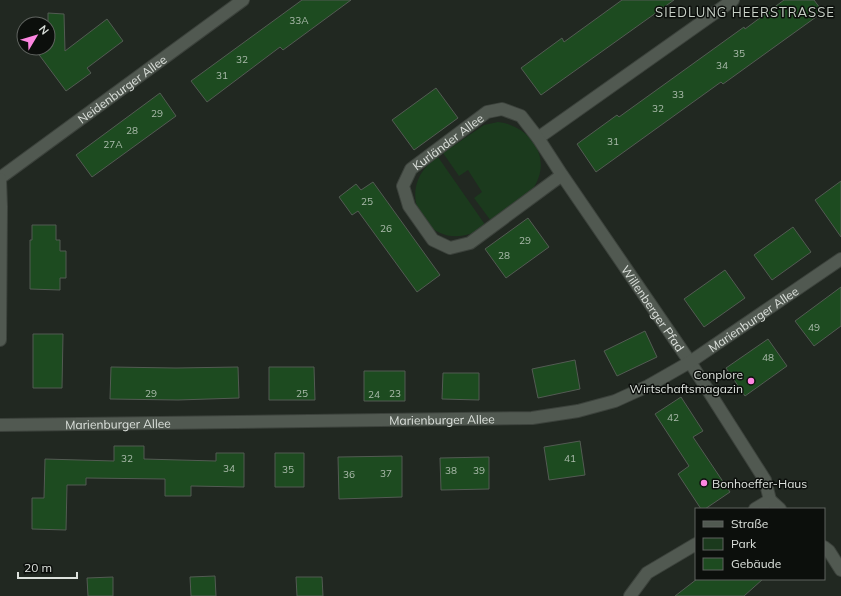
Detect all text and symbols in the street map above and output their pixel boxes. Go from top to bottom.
district label: SIEDLUNG HEERSTRASSE [655,4,835,20]
house number: 33A [289,14,309,27]
north arrow [16,16,56,56]
text: N [36,22,52,37]
house number: 35 [733,47,745,60]
street label: Neidenburger Allee [74,51,169,126]
house number: 32 [236,53,248,66]
house number: 34 [716,59,728,72]
house number: 31 [216,69,228,82]
house number: 33 [672,88,684,101]
house number: 32 [652,102,664,115]
house number: 29 [151,107,163,120]
street label: Kurländer Allee [409,110,486,173]
house number: 28 [126,124,138,137]
house number: 31 [607,135,619,148]
house number: 27A [103,138,123,151]
house number: 25 [361,195,373,208]
house number: 26 [380,222,392,235]
house number: 29 [519,234,531,247]
house number: 28 [498,249,510,262]
street label: Willenberger Pfad [618,262,688,354]
street label: Marienburger Allee [705,283,801,355]
house number: 49 [808,321,820,334]
house number: 48 [762,351,774,364]
place label: Conplore Wirtschaftsmagazin [630,367,743,396]
marker: Conplore Wirtschaftsmagazin [746,376,756,386]
house number: 29 [145,387,157,400]
house number: 25 [296,387,308,400]
house number: 23 [389,387,401,400]
house number: 24 [368,388,380,401]
street label: Marienburger Allee [389,411,495,427]
house number: 42 [667,411,679,424]
street label: Marienburger Allee [65,415,171,432]
house number: 32 [121,452,133,465]
house number: 41 [564,452,576,465]
house number: 34 [223,462,235,475]
house number: 35 [282,463,294,476]
house number: 38 [445,464,457,477]
house number: 39 [473,464,485,477]
house number: 37 [380,467,392,480]
house number: 36 [343,468,355,481]
place label: Bonhoeffer-Haus [712,476,807,491]
marker: Bonhoeffer-Haus [699,478,709,488]
legend [695,508,825,580]
text: Straße [731,516,768,531]
text: Park [731,536,757,551]
scale bar [18,554,77,580]
text: Gebäude [731,556,781,571]
text: 20 m [24,560,52,575]

